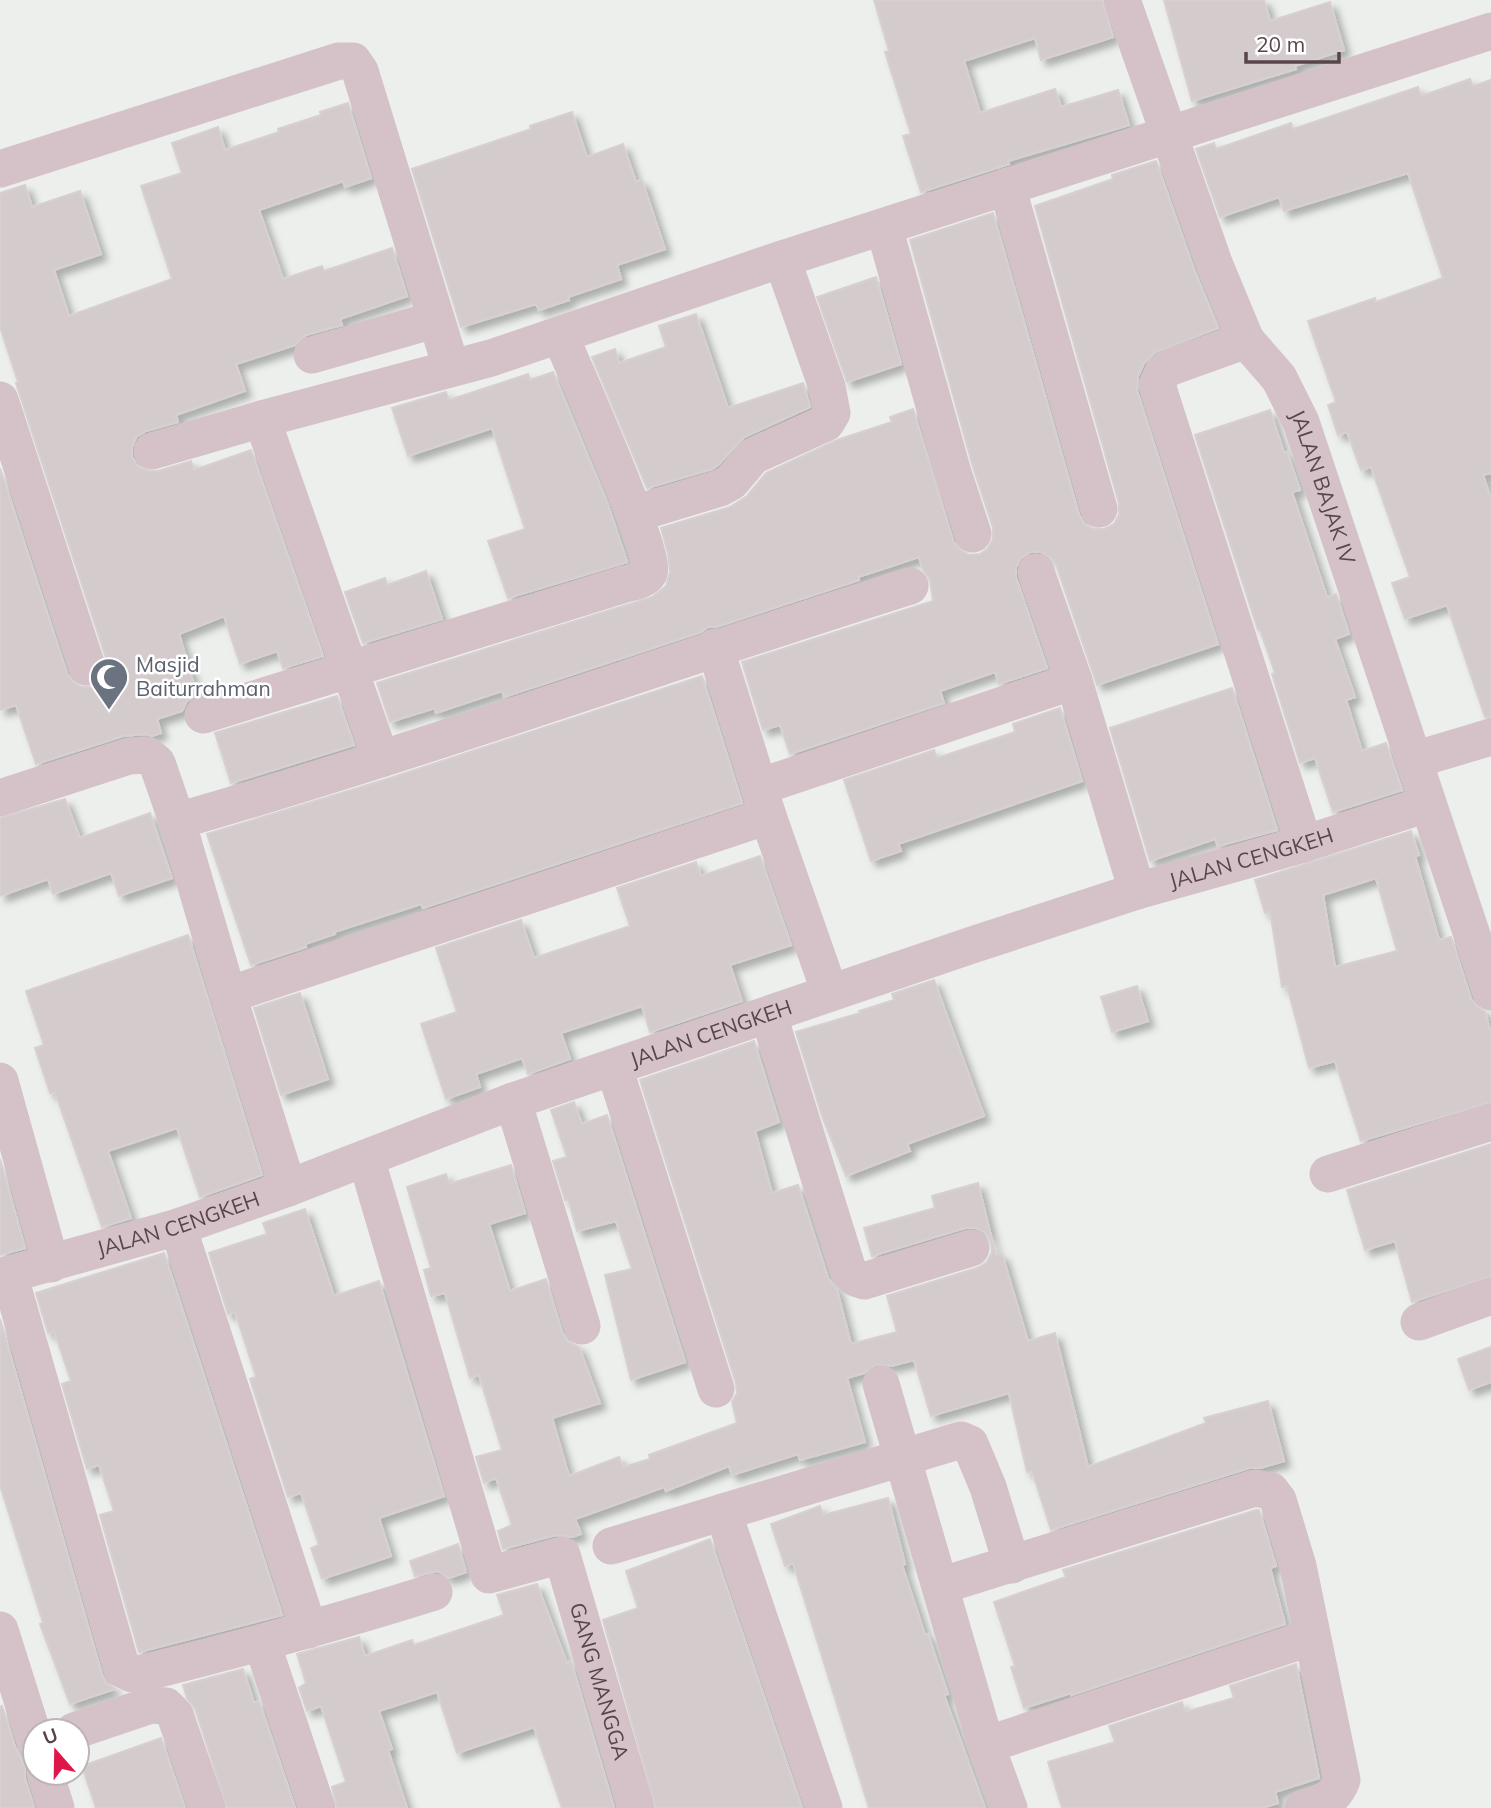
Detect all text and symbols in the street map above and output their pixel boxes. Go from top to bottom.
scale bar [1246,21,1339,65]
text: 20 m [1256,31,1305,57]
street label: JALAN BAJAK IV [1285,405,1362,568]
place label: Masjid Baiturrahman [136,651,271,701]
mosque icon: Masjid Baiturrahman [88,656,130,711]
street label: JALAN CENGKEH [1166,821,1336,893]
street label: JALAN CENGKEH [626,993,795,1072]
street label: JALAN CENGKEH [94,1185,263,1261]
street label: GANG MANGGA [565,1599,635,1763]
north arrow [21,1717,91,1787]
text: U [39,1722,61,1750]

